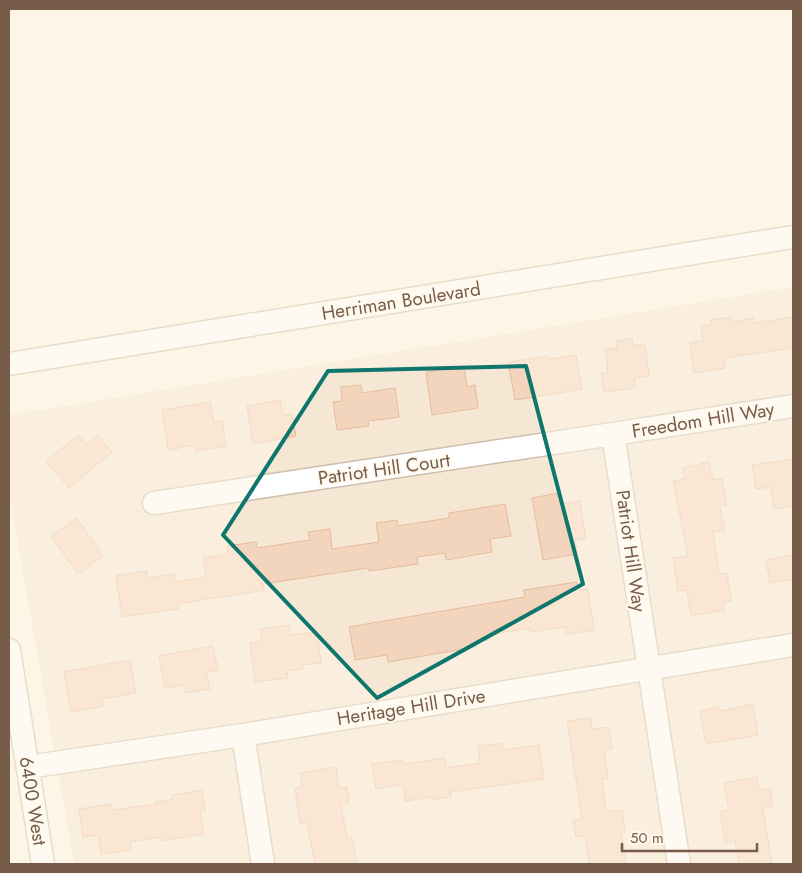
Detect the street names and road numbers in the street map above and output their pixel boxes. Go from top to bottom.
street label: Herriman Boulevard [320,275,482,327]
street label: Freedom Hill Way [630,395,777,445]
street label: Patriot Hill Court [316,446,452,492]
street label: Patriot Hill Way [609,488,653,614]
street label: Heritage Hill Drive [335,682,487,732]
street label: 6400 West [13,755,53,848]

